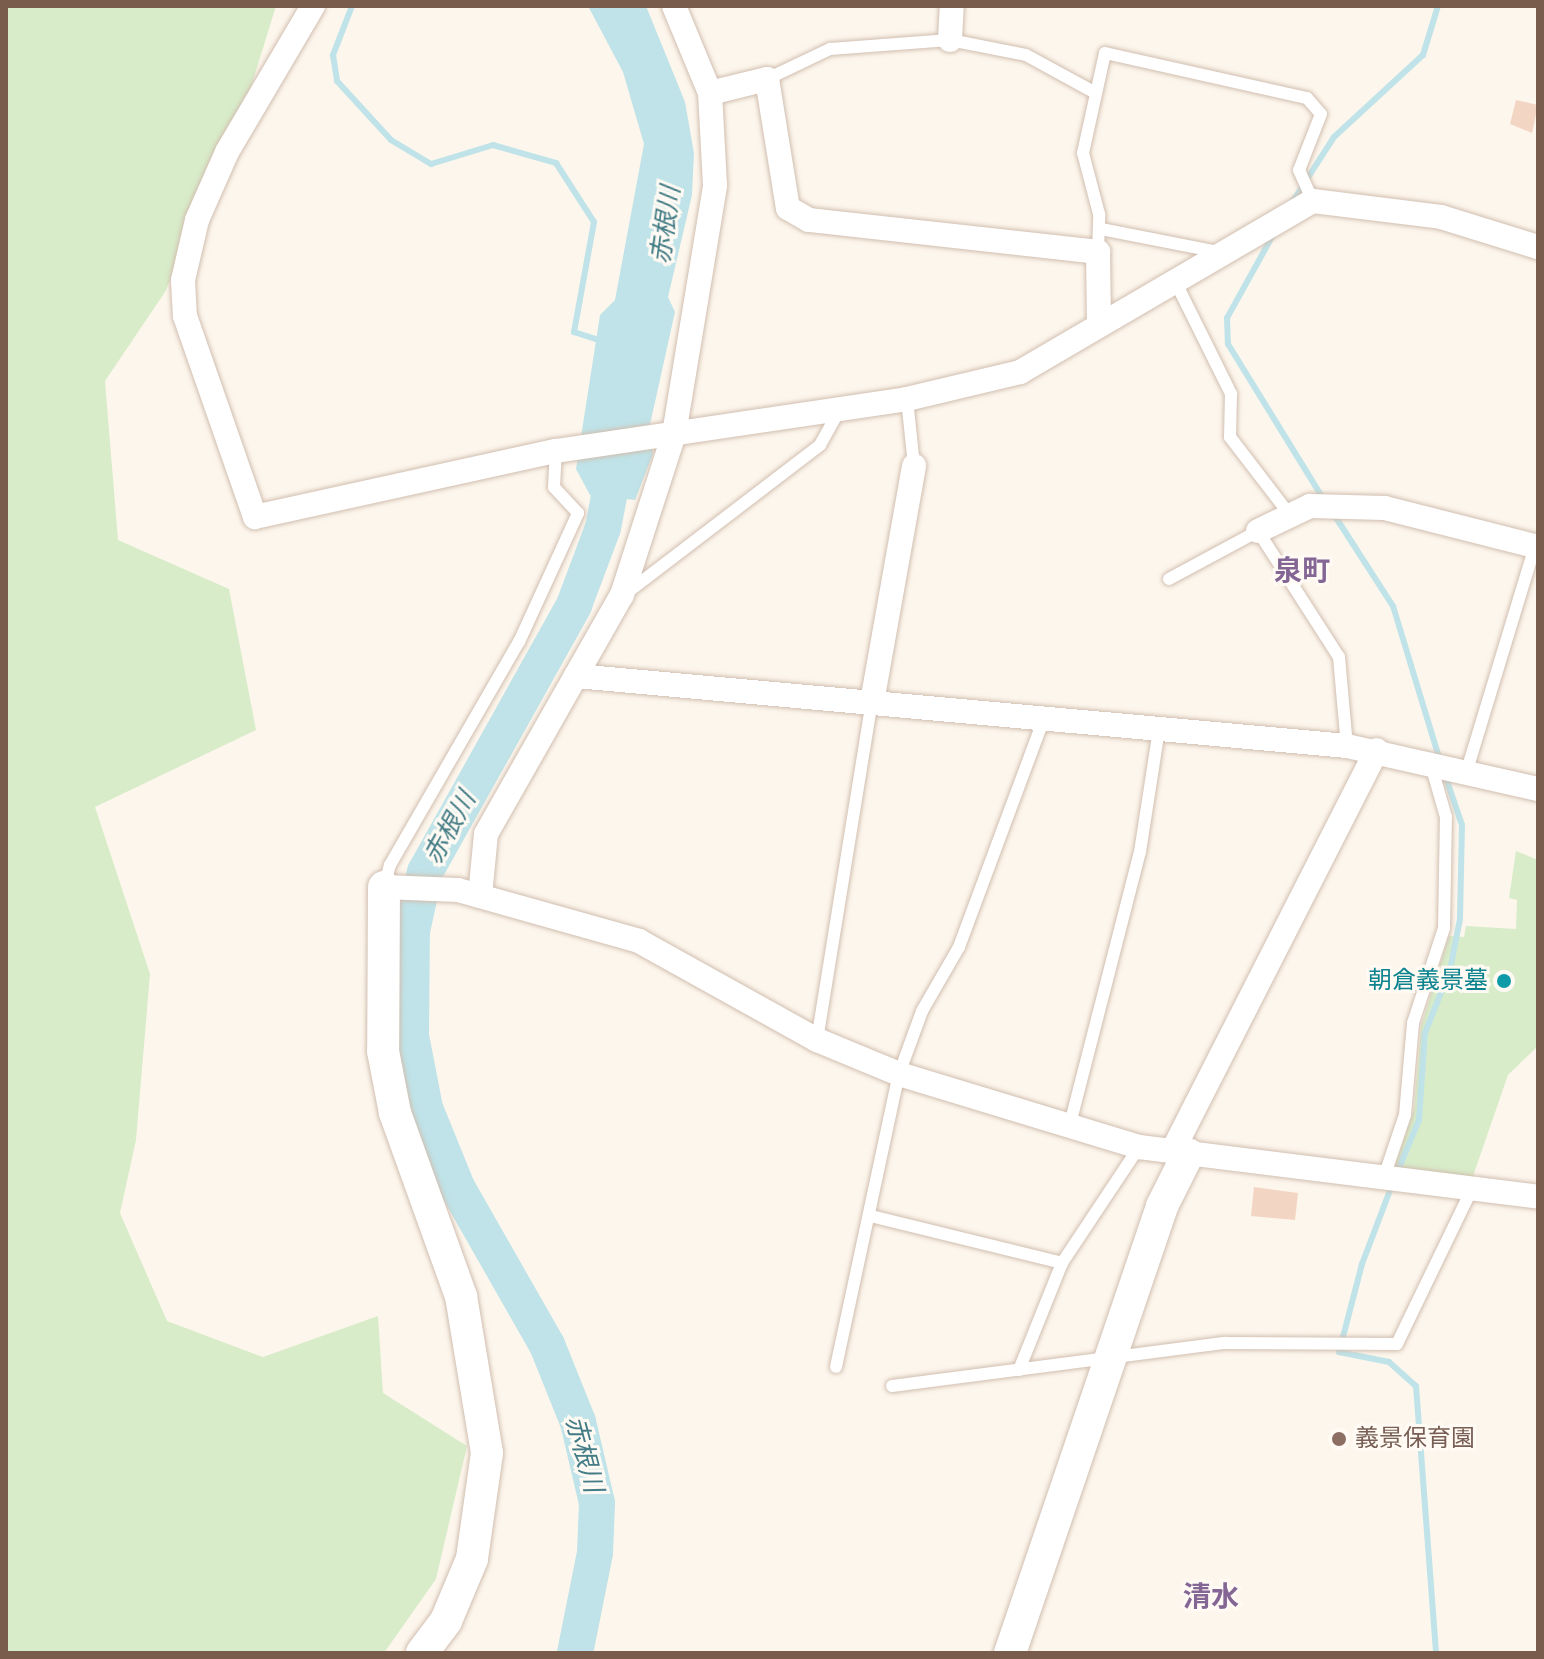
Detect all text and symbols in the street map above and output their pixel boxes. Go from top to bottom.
water label: 赤根川 [645,184,687,266]
district label: 泉町 [1274,554,1330,588]
water label: 赤根川 [417,786,483,870]
place label: 朝倉義景墓 [1368,967,1488,995]
marker: 朝倉義景墓 [1495,972,1513,990]
water label: 赤根川 [559,1412,609,1496]
place label: 義景保育園 [1355,1425,1475,1453]
marker: 義景保育園 [1330,1430,1348,1448]
district label: 清水 [1183,1580,1239,1614]

